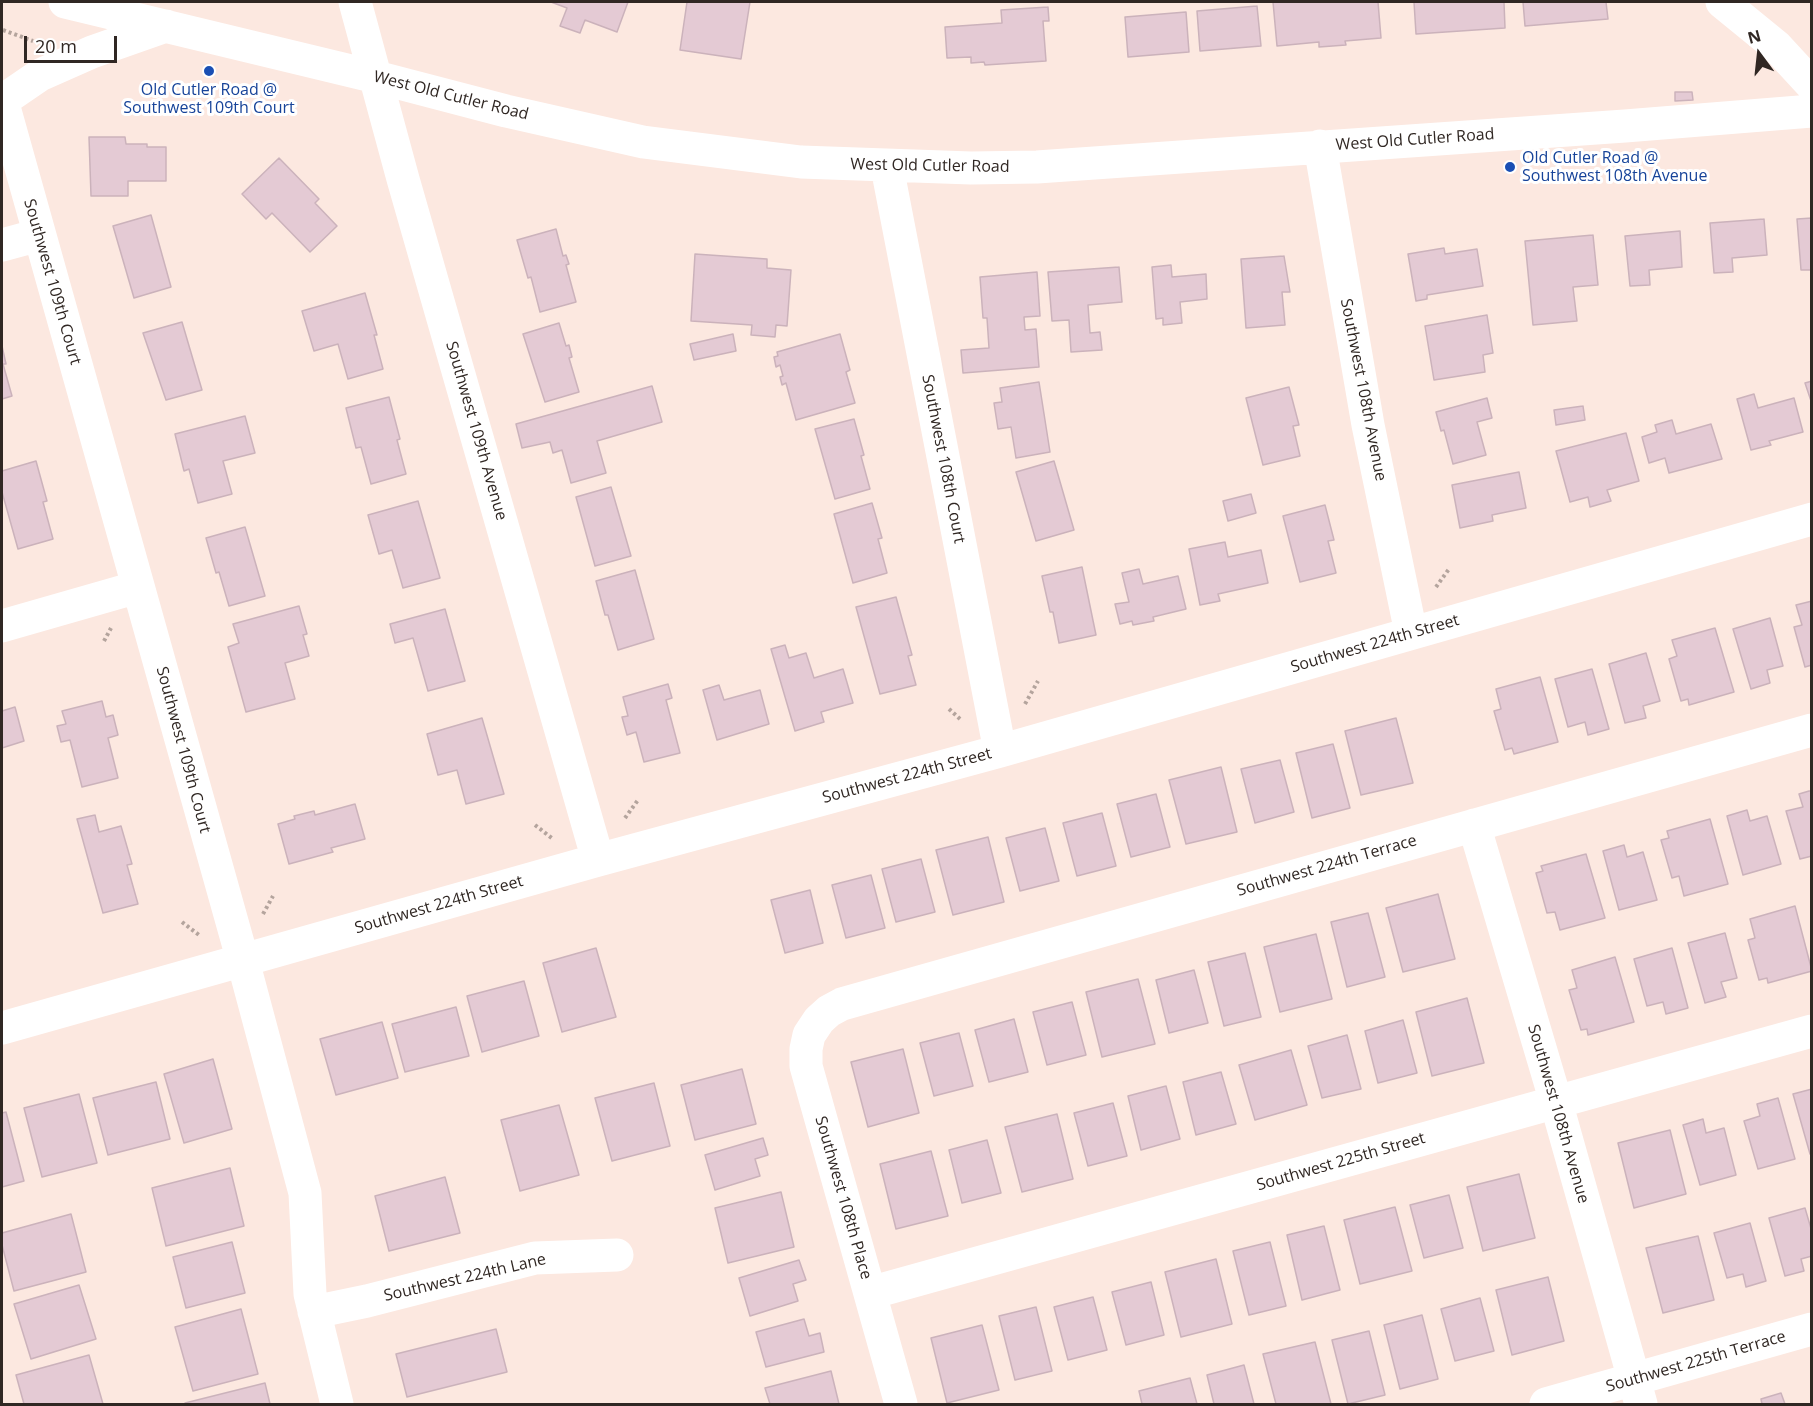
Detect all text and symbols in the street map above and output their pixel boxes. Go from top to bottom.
scale bar [27,24,120,62]
north arrow [1729,24,1789,84]
text: N [1745,24,1763,49]
text: 20 m [35,34,77,58]
marker: Old Cutler Road @ Southwest 109th Court [202,64,216,78]
street label: West Old Cutler Road [371,67,531,125]
place label: Old Cutler Road @ Southwest 109th Court [123,80,295,118]
street label: West Old Cutler Road [1335,125,1495,155]
place label: Old Cutler Road @ Southwest 108th Avenue [1522,148,1707,186]
street label: West Old Cutler Road [850,155,1010,177]
marker: Old Cutler Road @ Southwest 108th Avenue [1503,160,1517,174]
street label: Southwest 109th Court [19,197,85,367]
street label: Southwest 108th Avenue [1336,297,1390,483]
street label: Southwest 109th Avenue [441,339,511,523]
street label: Southwest 108th Court [917,373,969,545]
street label: Southwest 224th Street [1289,611,1461,677]
street label: Southwest 109th Court [152,665,214,835]
street label: Southwest 224th Street [820,744,994,808]
street label: Southwest 224th Terrace [1235,831,1419,901]
street label: Southwest 224th Street [353,872,525,938]
street label: Southwest 108th Avenue [1523,1022,1593,1206]
street label: Southwest 108th Place [810,1114,876,1282]
street label: Southwest 225th Street [1255,1129,1427,1195]
street label: Southwest 224th Lane [382,1250,548,1306]
street label: Southwest 225th Terrace [1604,1327,1788,1397]

